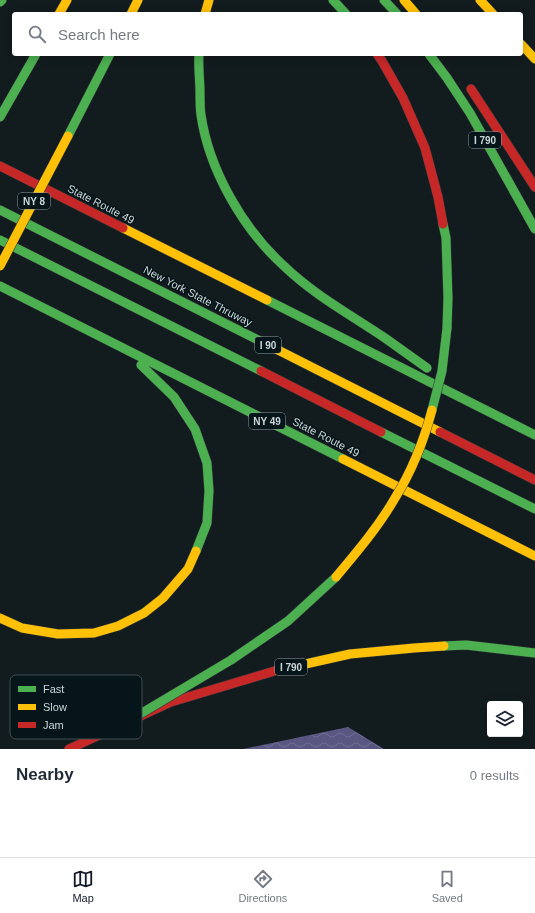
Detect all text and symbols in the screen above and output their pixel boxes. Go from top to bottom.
search box [12,12,523,56]
icon: search [26,23,48,45]
text: Search here [58,26,140,43]
road number: I 790 [469,132,501,148]
street label: State Route 49 [66,182,136,226]
road number: NY 8 [18,193,50,209]
street label: New York State Thruway [142,263,255,329]
road number: I 90 [255,337,281,353]
road number: NY 49 [249,413,285,429]
street label: State Route 49 [291,415,361,459]
road number: I 790 [275,659,307,675]
legend [10,675,142,739]
text: Fast [43,683,64,695]
text: Slow [43,701,67,713]
map controls [487,701,523,737]
button: layers [487,701,523,737]
text: Jam [43,719,64,731]
text: Nearby [16,765,74,784]
text: 0 results [470,768,519,783]
tab: Map [72,868,94,904]
tab: Directions [238,868,287,904]
tab: Saved [432,868,463,904]

